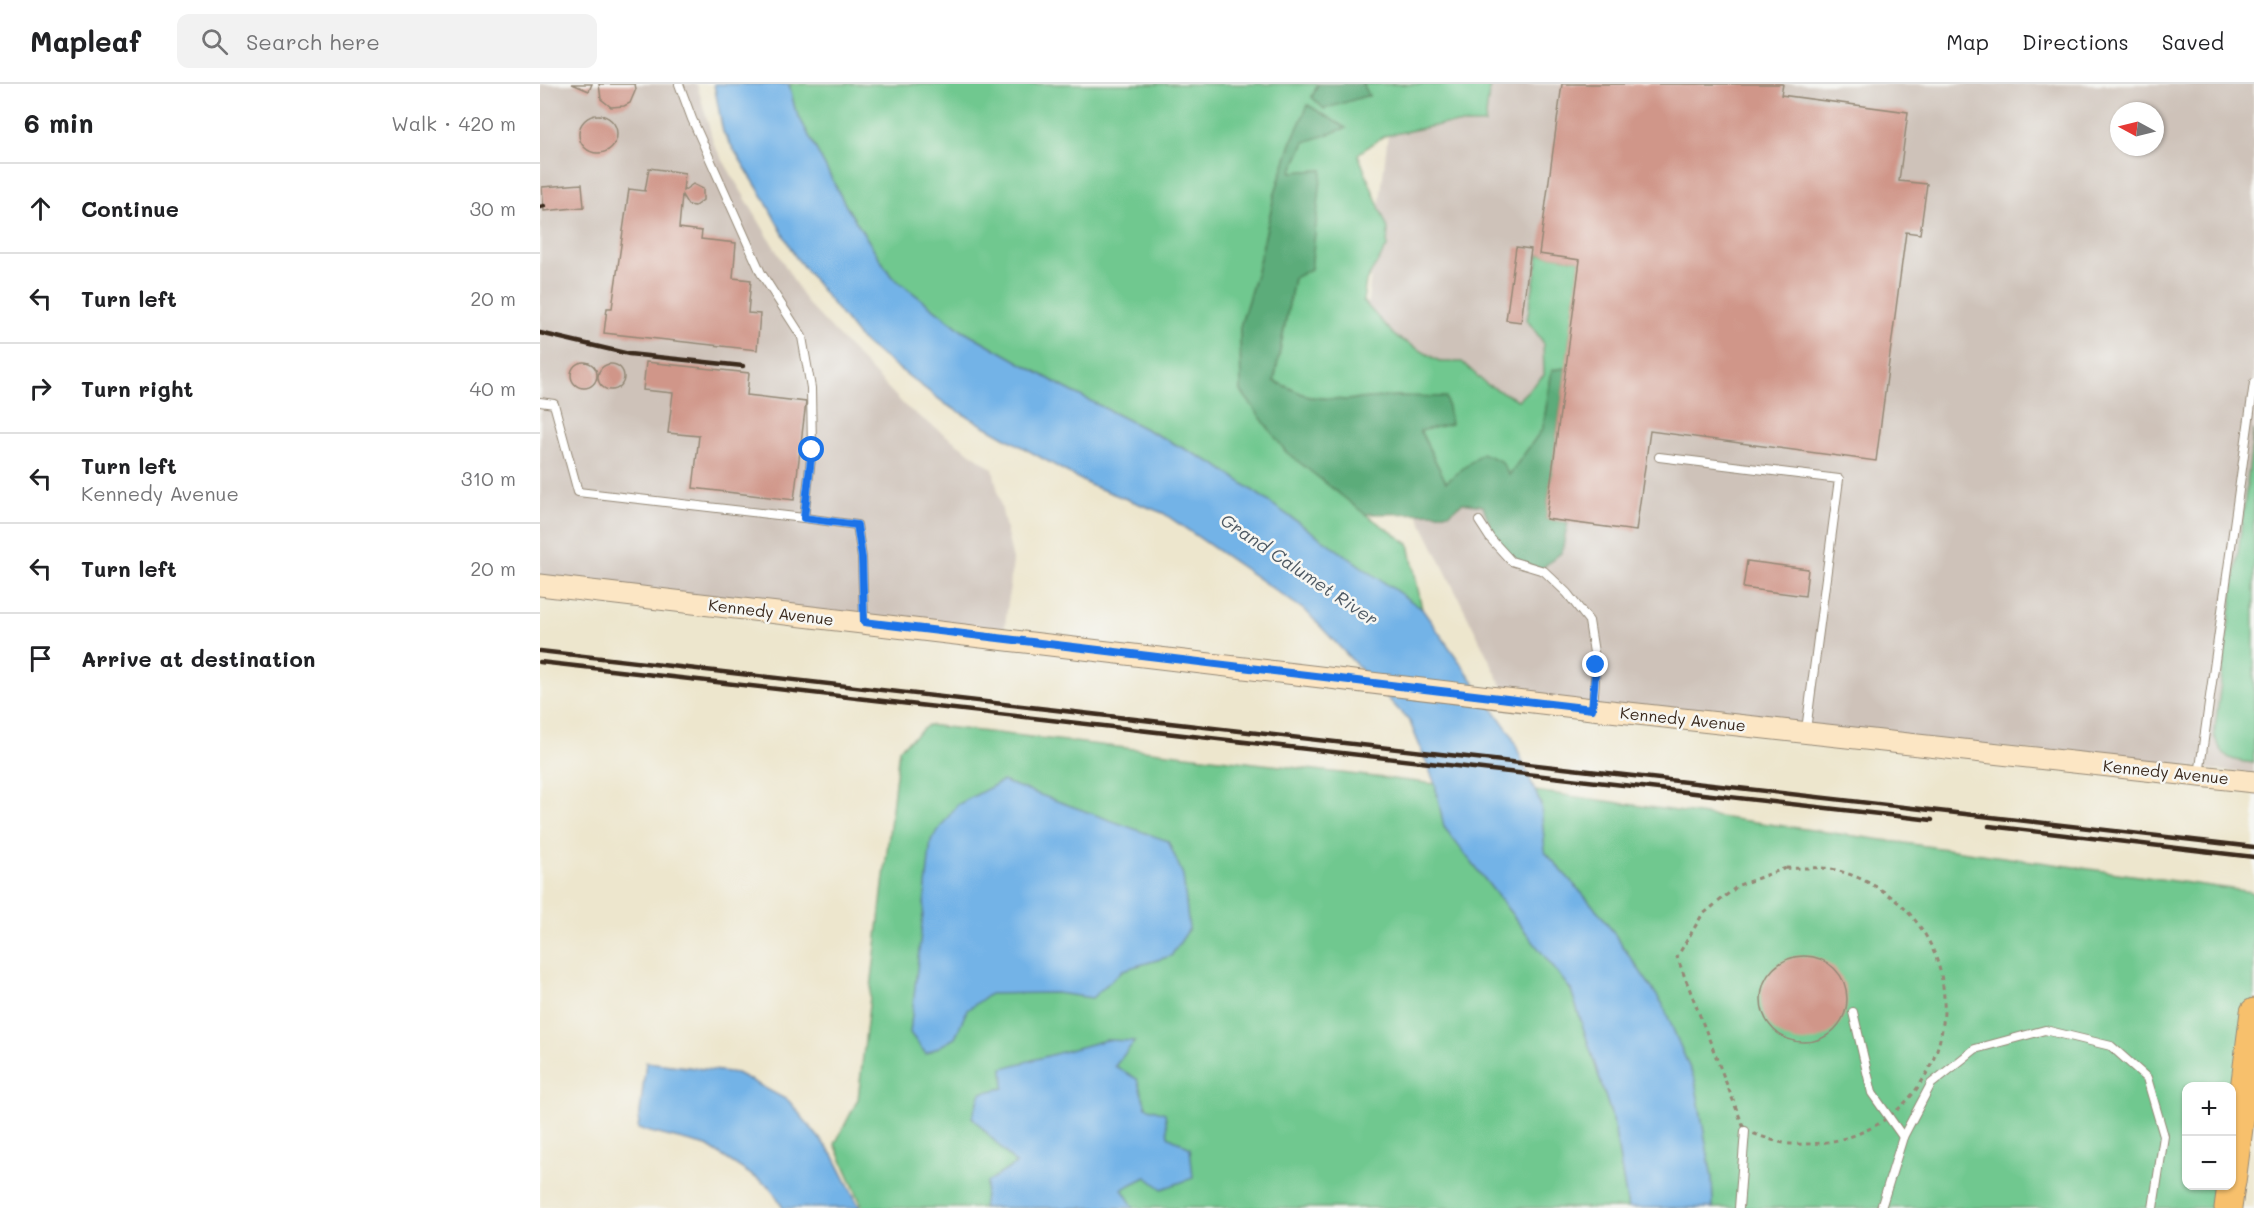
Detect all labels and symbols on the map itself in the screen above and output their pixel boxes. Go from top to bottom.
north arrow [2110,102,2164,156]
route start [798,436,824,462]
water label: Grand Calumet River [1216,507,1383,631]
street label: Kennedy Avenue [707,593,835,630]
route end [1582,651,1608,677]
street label: Kennedy Avenue [1619,701,1747,736]
street label: Kennedy Avenue [2102,754,2230,789]

